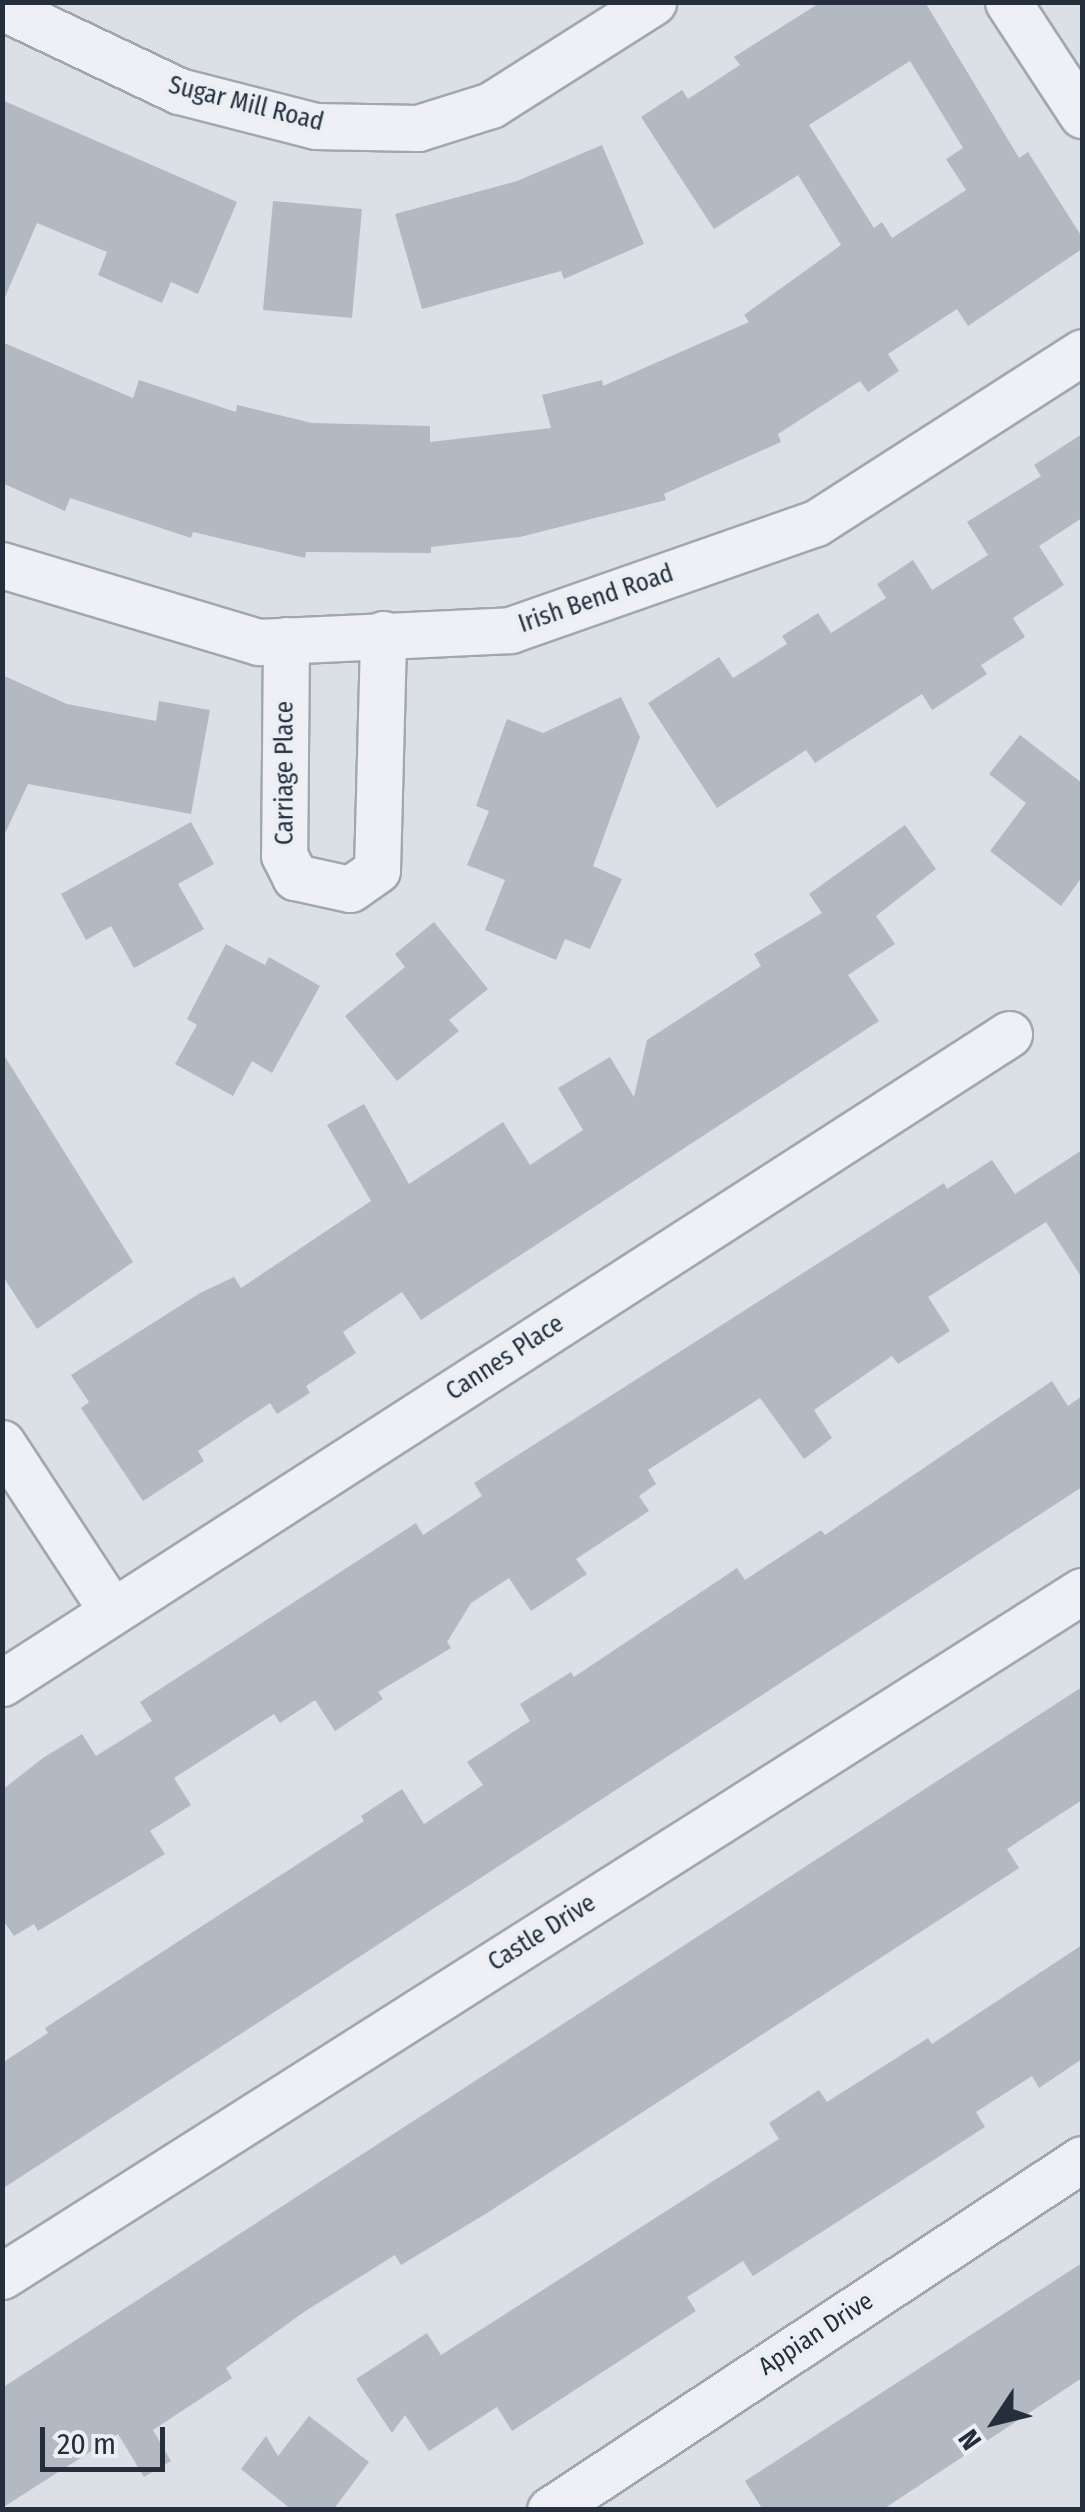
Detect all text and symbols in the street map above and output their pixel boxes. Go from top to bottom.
street label: Sugar Mill Road [165,70,327,138]
street label: Irish Bend Road [515,559,677,639]
street label: Carriage Place [270,701,300,845]
street label: Cannes Place [441,1309,569,1407]
street label: Castle Drive [483,1888,601,1978]
street label: Appian Drive [753,2286,879,2382]
north arrow [945,2372,1045,2472]
scale bar [45,2407,170,2469]
text: N [952,2423,988,2456]
text: 20 m [57,2426,116,2462]

